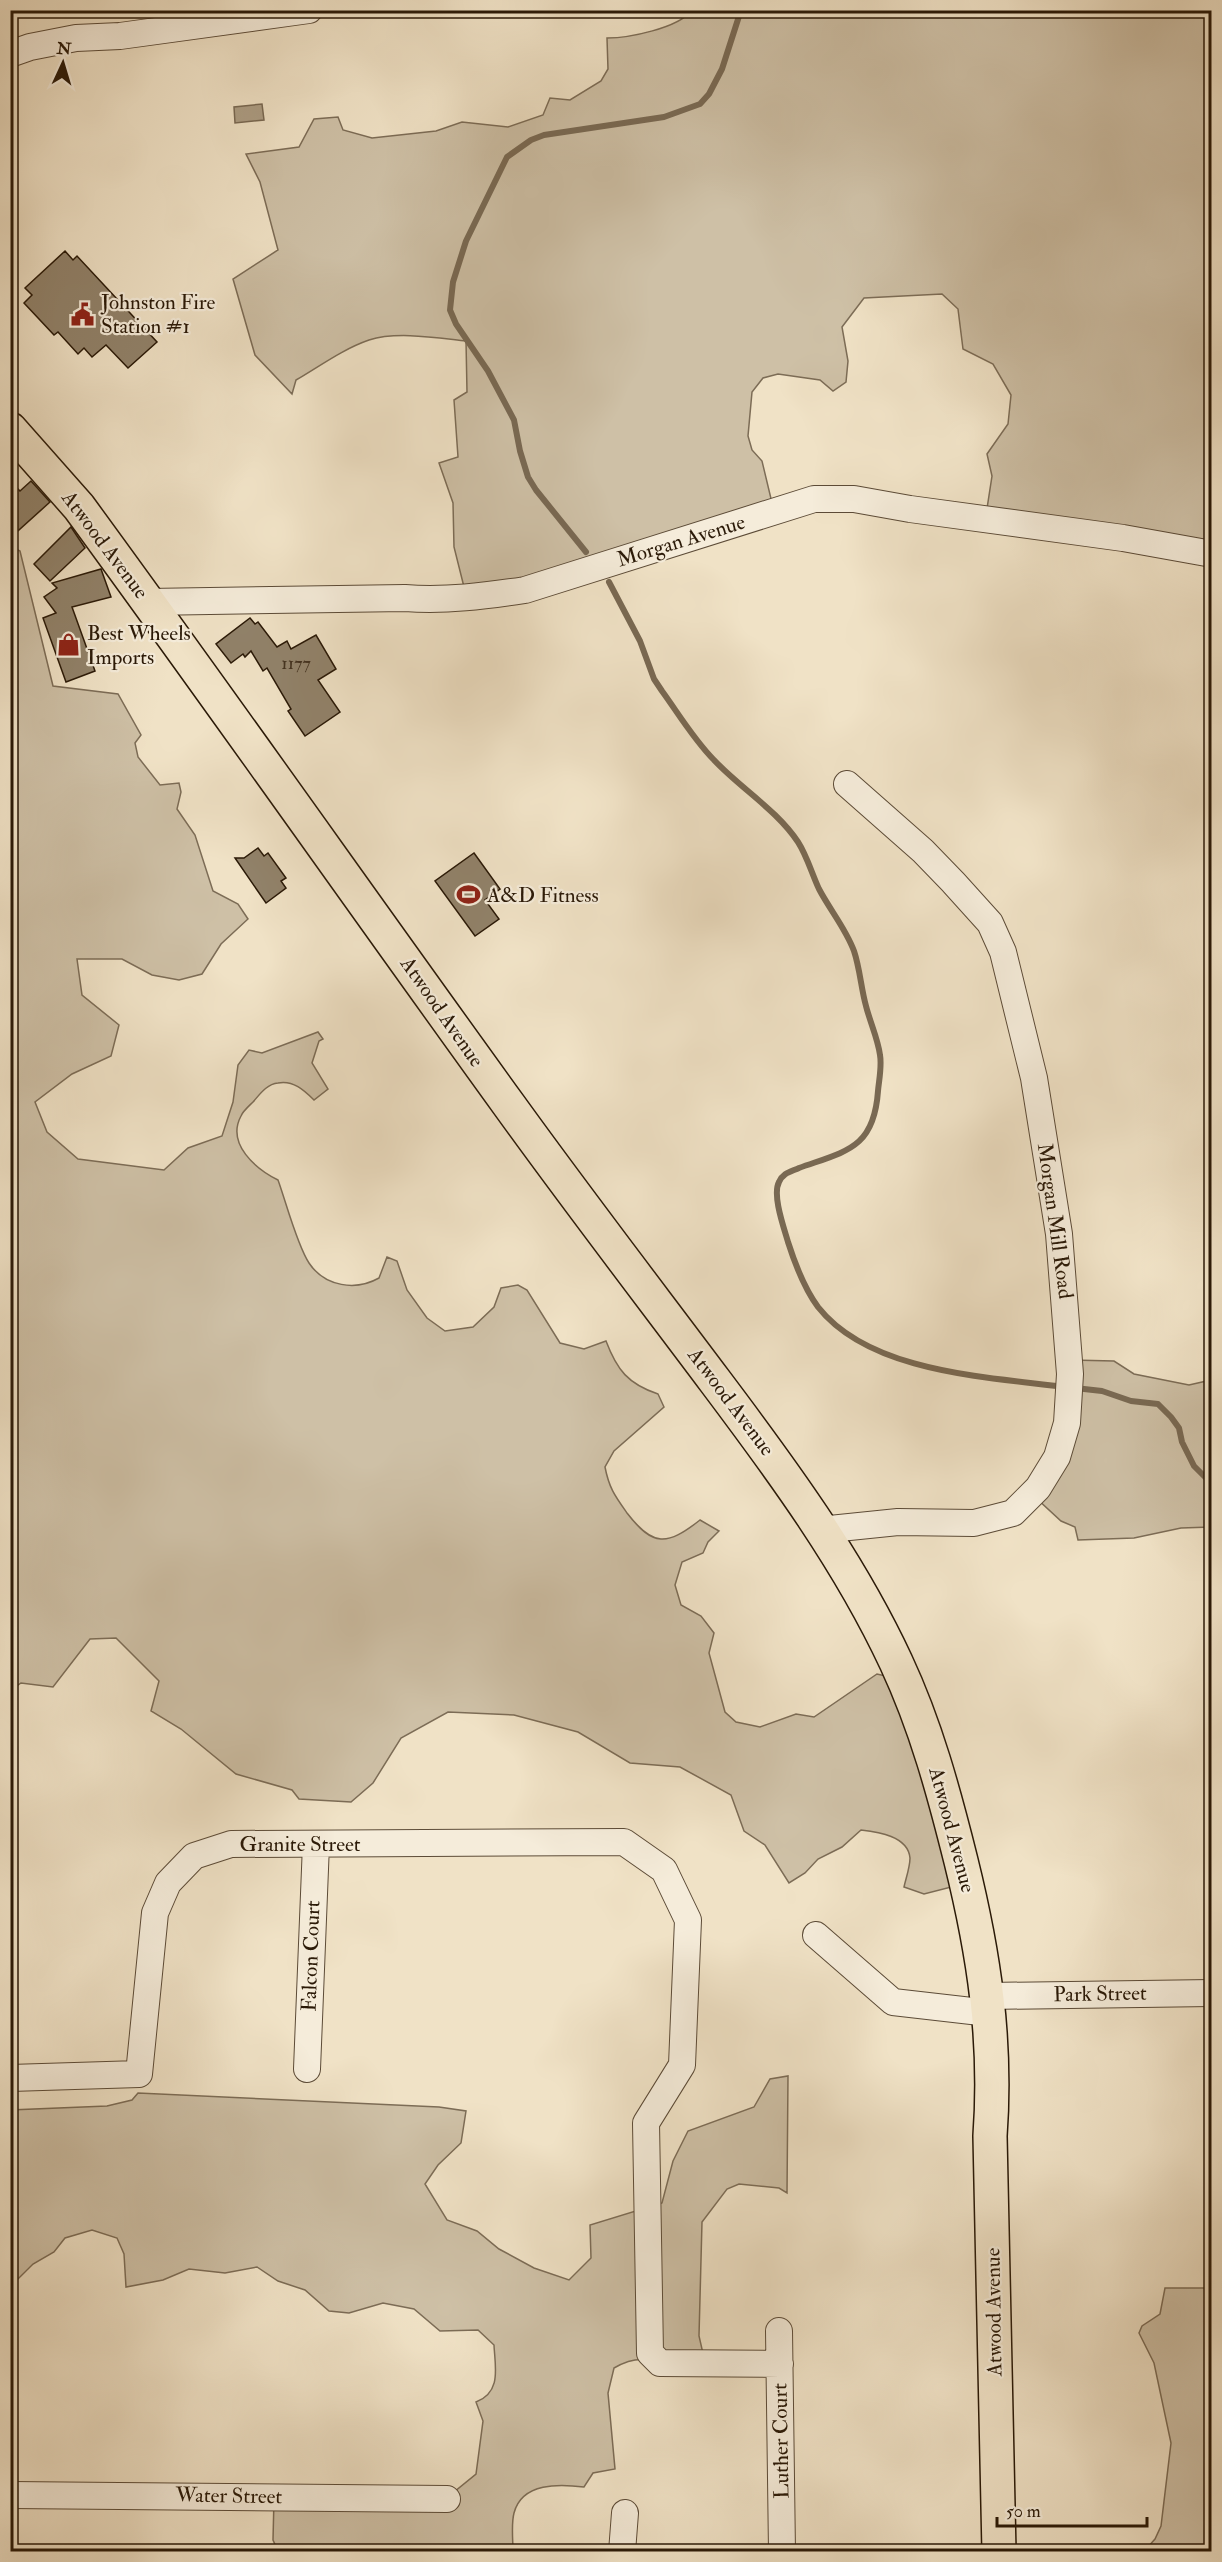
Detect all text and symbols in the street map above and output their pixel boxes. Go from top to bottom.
north arrow [33,33,93,93]
text: N [55,38,72,60]
place label: Johnston Fire Station #1 [100,289,216,340]
public building icon: Johnston Fire Station #1 [70,301,96,327]
street label: Atwood Avenue [55,485,155,605]
street label: Morgan Avenue [614,509,749,573]
place label: Best Wheels Imports [87,620,191,671]
shop icon: Best Wheels Imports [56,632,82,658]
house number: 1177 [281,652,311,675]
sports icon: A&D Fitness [456,882,482,908]
place label: A&D Fitness [486,882,599,909]
street label: Atwood Avenue [393,951,490,1073]
street label: Morgan Mill Road [1031,1141,1079,1301]
street label: Atwood Avenue [681,1342,781,1462]
street label: Atwood Avenue [922,1763,982,1896]
street label: Granite Street [239,1831,361,1858]
street label: Falcon Court [296,1900,326,2012]
street label: Park Street [1053,1980,1147,2008]
street label: Atwood Avenue [979,2247,1009,2378]
street label: Luther Court [766,2383,796,2499]
street label: Water Street [174,2482,283,2510]
scale bar [997,2490,1147,2528]
text: 50 m [1006,2500,1041,2523]

